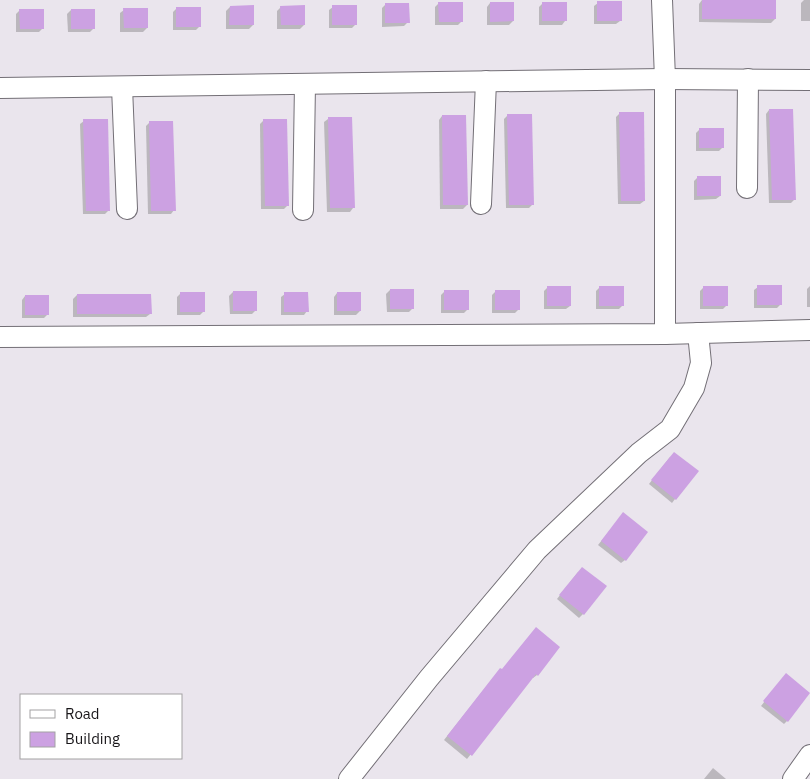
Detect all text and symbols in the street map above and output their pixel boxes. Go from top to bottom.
legend [20,694,182,759]
text: Road [65,704,100,723]
text: Building [65,729,120,748]

